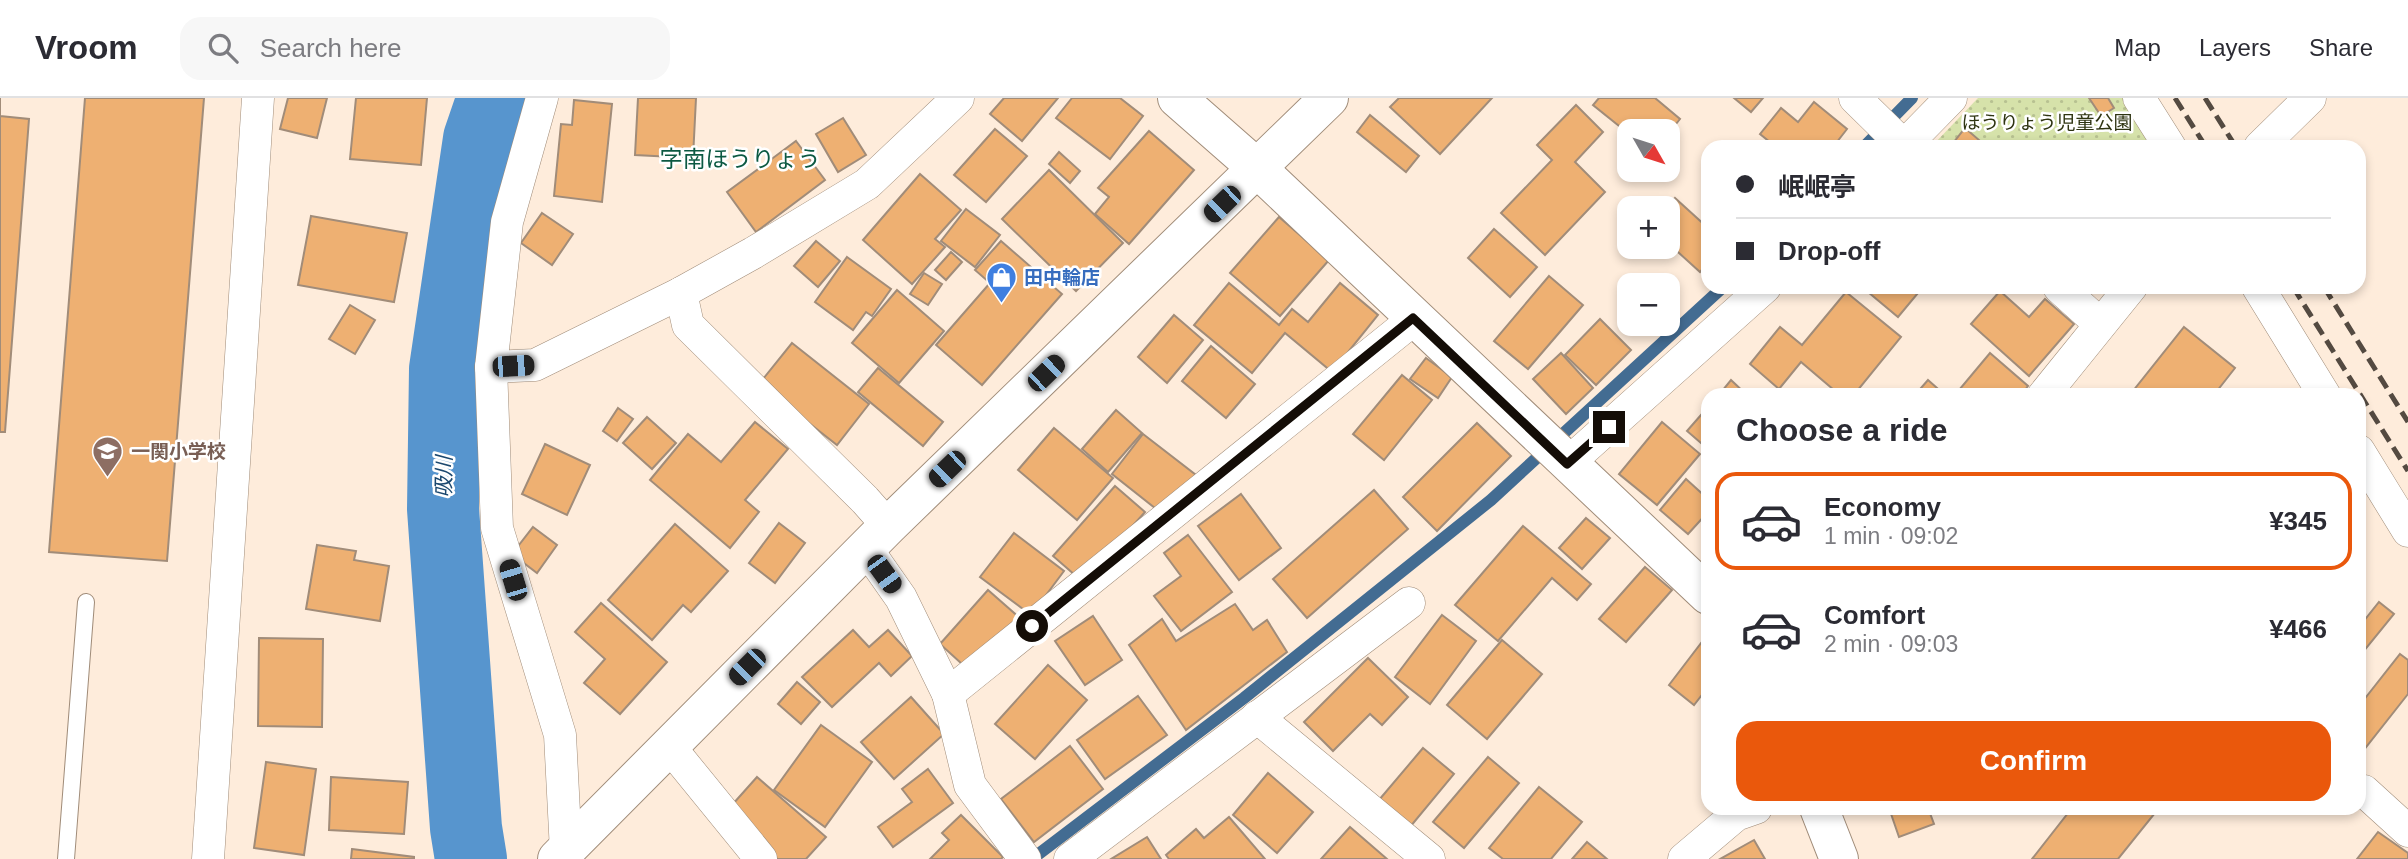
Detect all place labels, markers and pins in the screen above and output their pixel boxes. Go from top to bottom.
shop icon: 田中輪店 [984,260,1018,304]
place label: 田中輪店 [1024,267,1100,288]
school or university icon: 一関小学校 [91,434,125,478]
place label: 一関小学校 [131,441,226,462]

